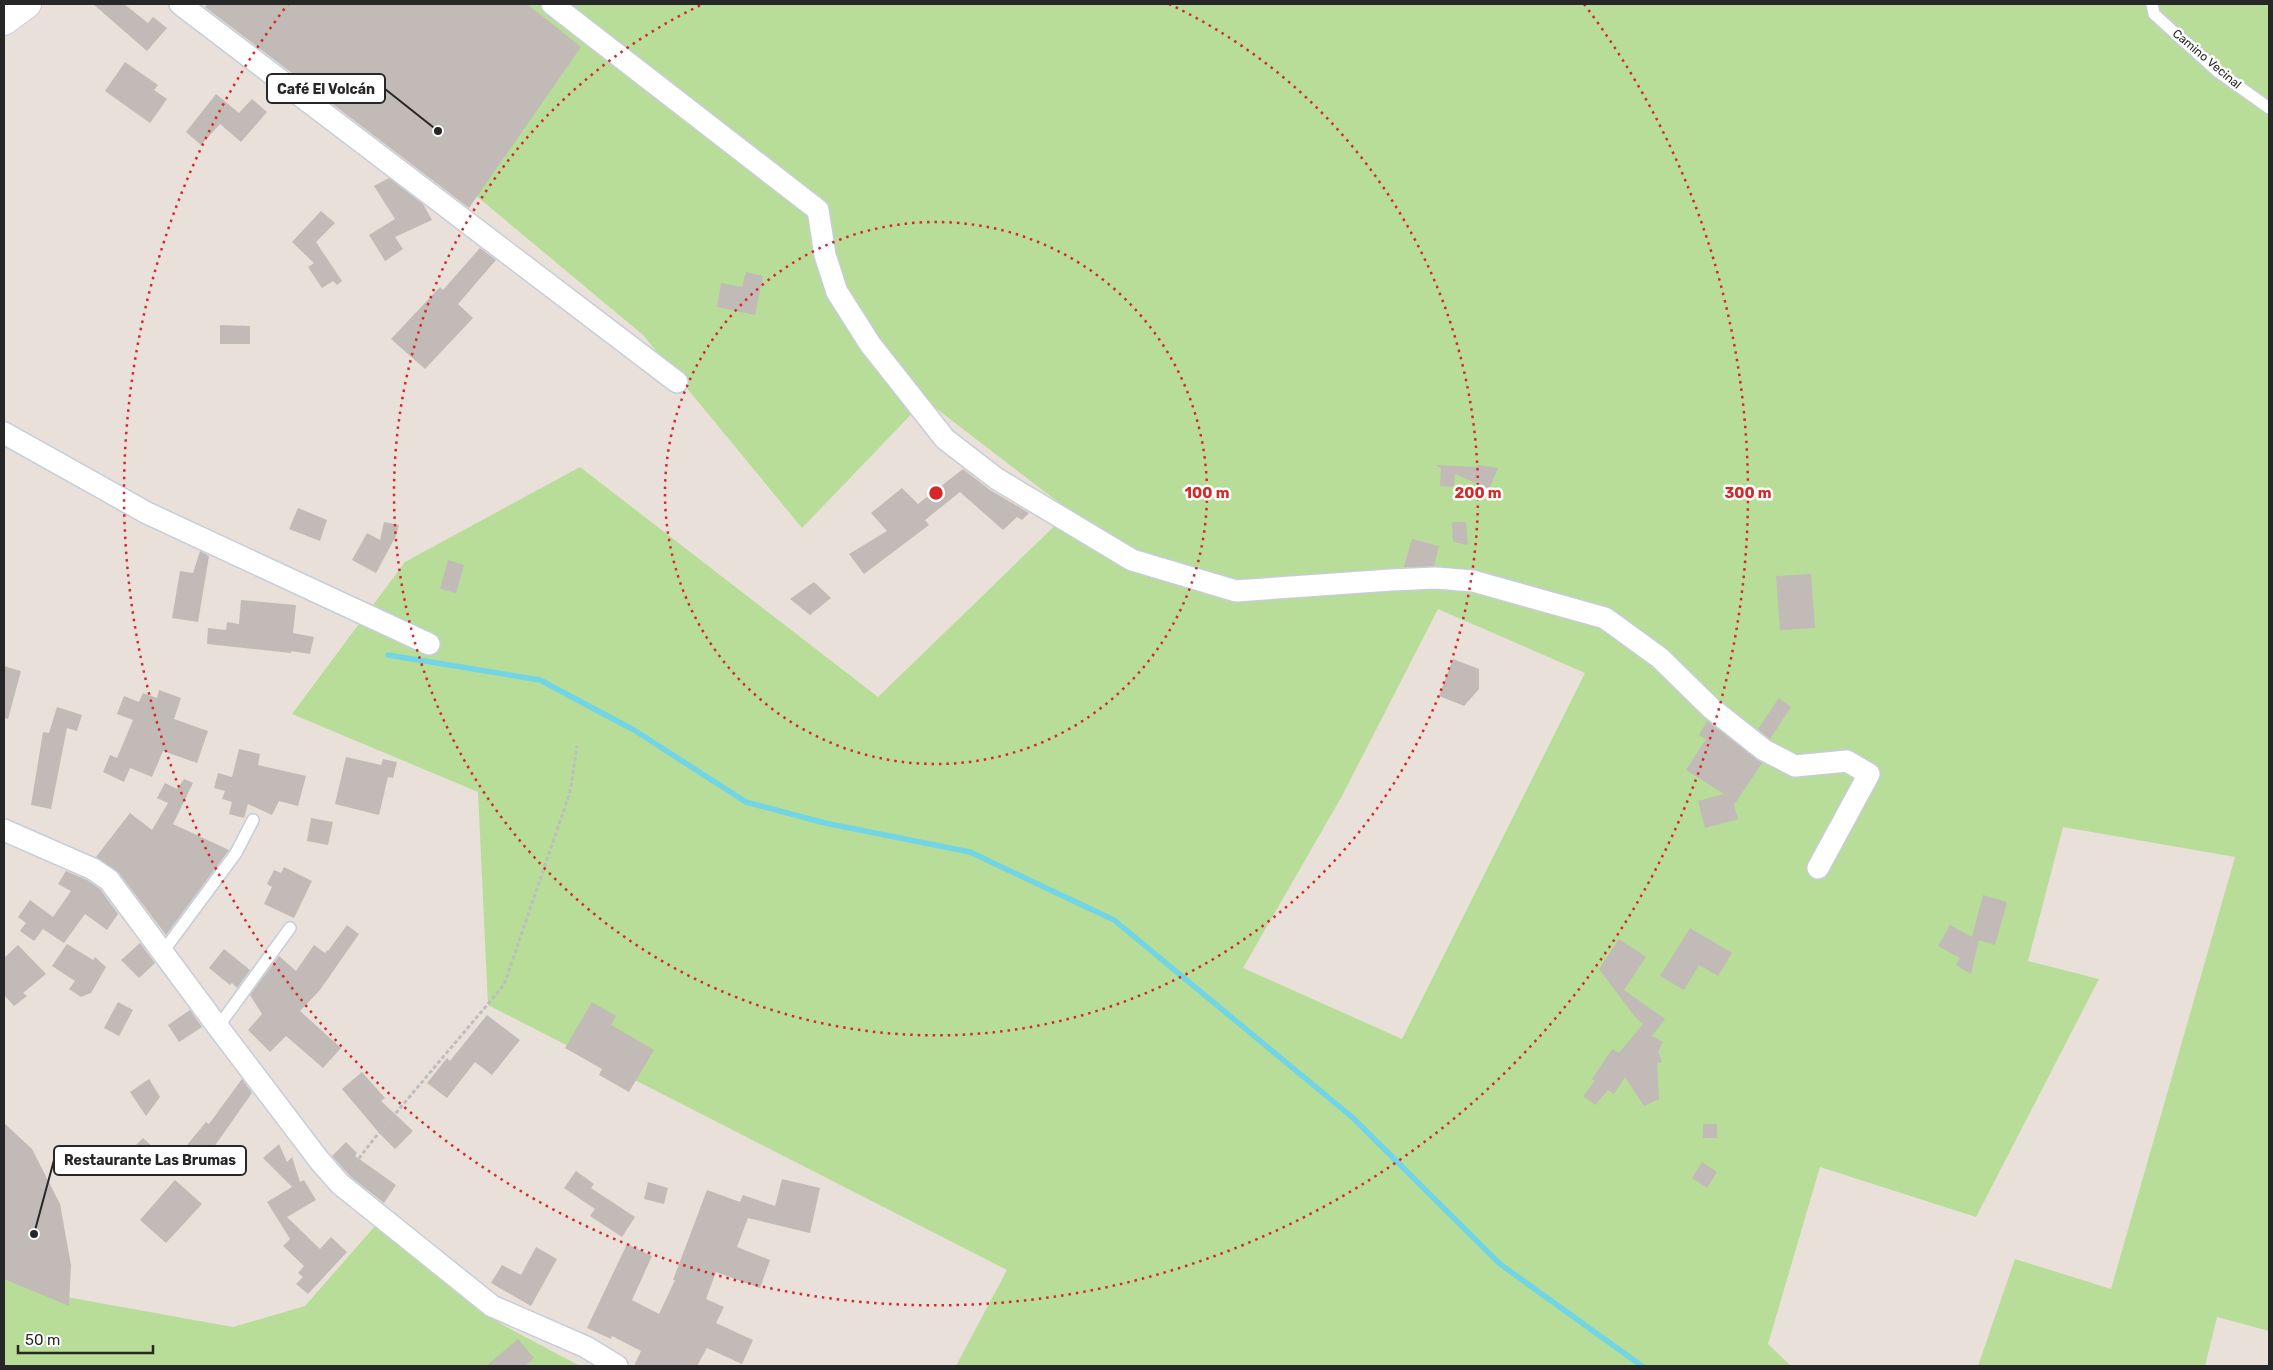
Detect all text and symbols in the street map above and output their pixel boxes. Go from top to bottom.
street label: Camino Vecinal [2170,26,2244,92]
callout: Café El Volcán [267,74,385,103]
text: Café El Volcán [277,81,375,98]
centre of rings [927,484,945,502]
text: 100 m [1185,484,1229,502]
text: 200 m [1454,484,1502,502]
text: 300 m [1724,484,1772,502]
callout: Restaurante Las Brumas [54,1146,246,1175]
text: Restaurante Las Brumas [64,1152,236,1169]
scale bar [18,1322,152,1354]
text: 50 m [25,1331,60,1349]

